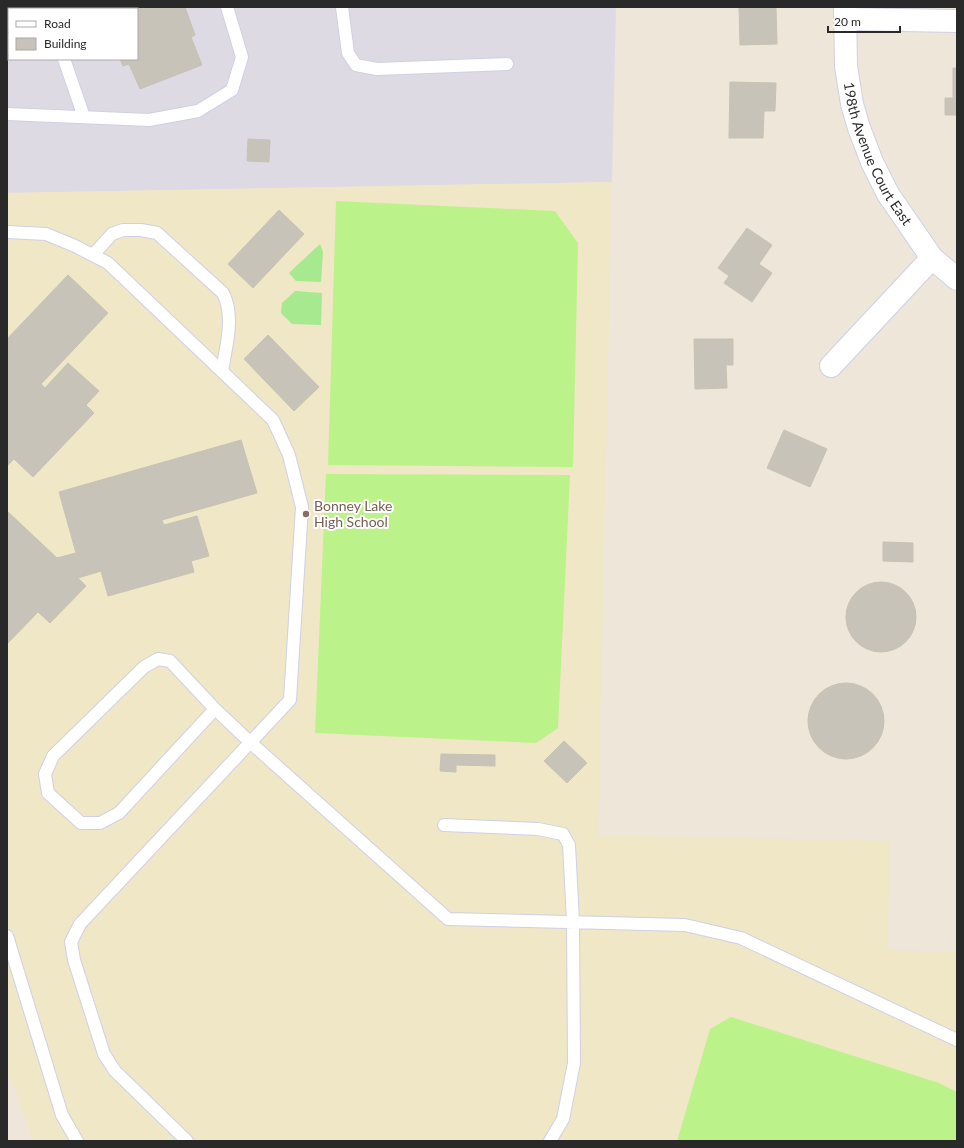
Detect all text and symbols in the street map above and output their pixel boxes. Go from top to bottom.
legend [8,8,138,60]
scale bar [828,8,900,34]
text: 20 m [834,14,861,29]
text: Road [44,16,71,31]
text: Building [44,36,87,51]
street label: 198th Avenue Court East [841,81,916,228]
place label: Bonney Lake High School [314,497,392,530]
marker: Bonney Lake High School [301,509,311,519]

